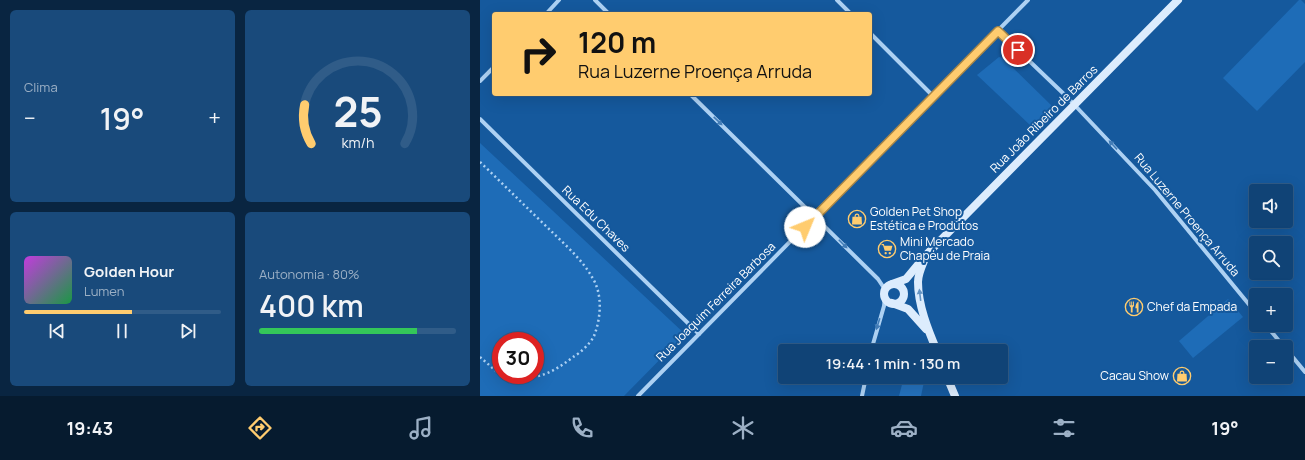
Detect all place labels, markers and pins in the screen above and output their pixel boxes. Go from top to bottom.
pin [1001,33,1035,67]
place label: Golden Pet Shop Estética e Produtos [870,203,978,234]
shop icon: Golden Pet Shop Estética e Produtos [847,209,867,229]
place label: Mini Mercado Chapéu de Praia [900,233,990,264]
supermarket icon: Mini Mercado Chapéu de Praia [877,239,897,259]
restaurant icon: Chef da Empada [1124,297,1144,317]
place label: Chef da Empada [1147,298,1237,315]
shop icon: Cacau Show [1172,366,1192,386]
place label: Cacau Show [1100,367,1169,384]

